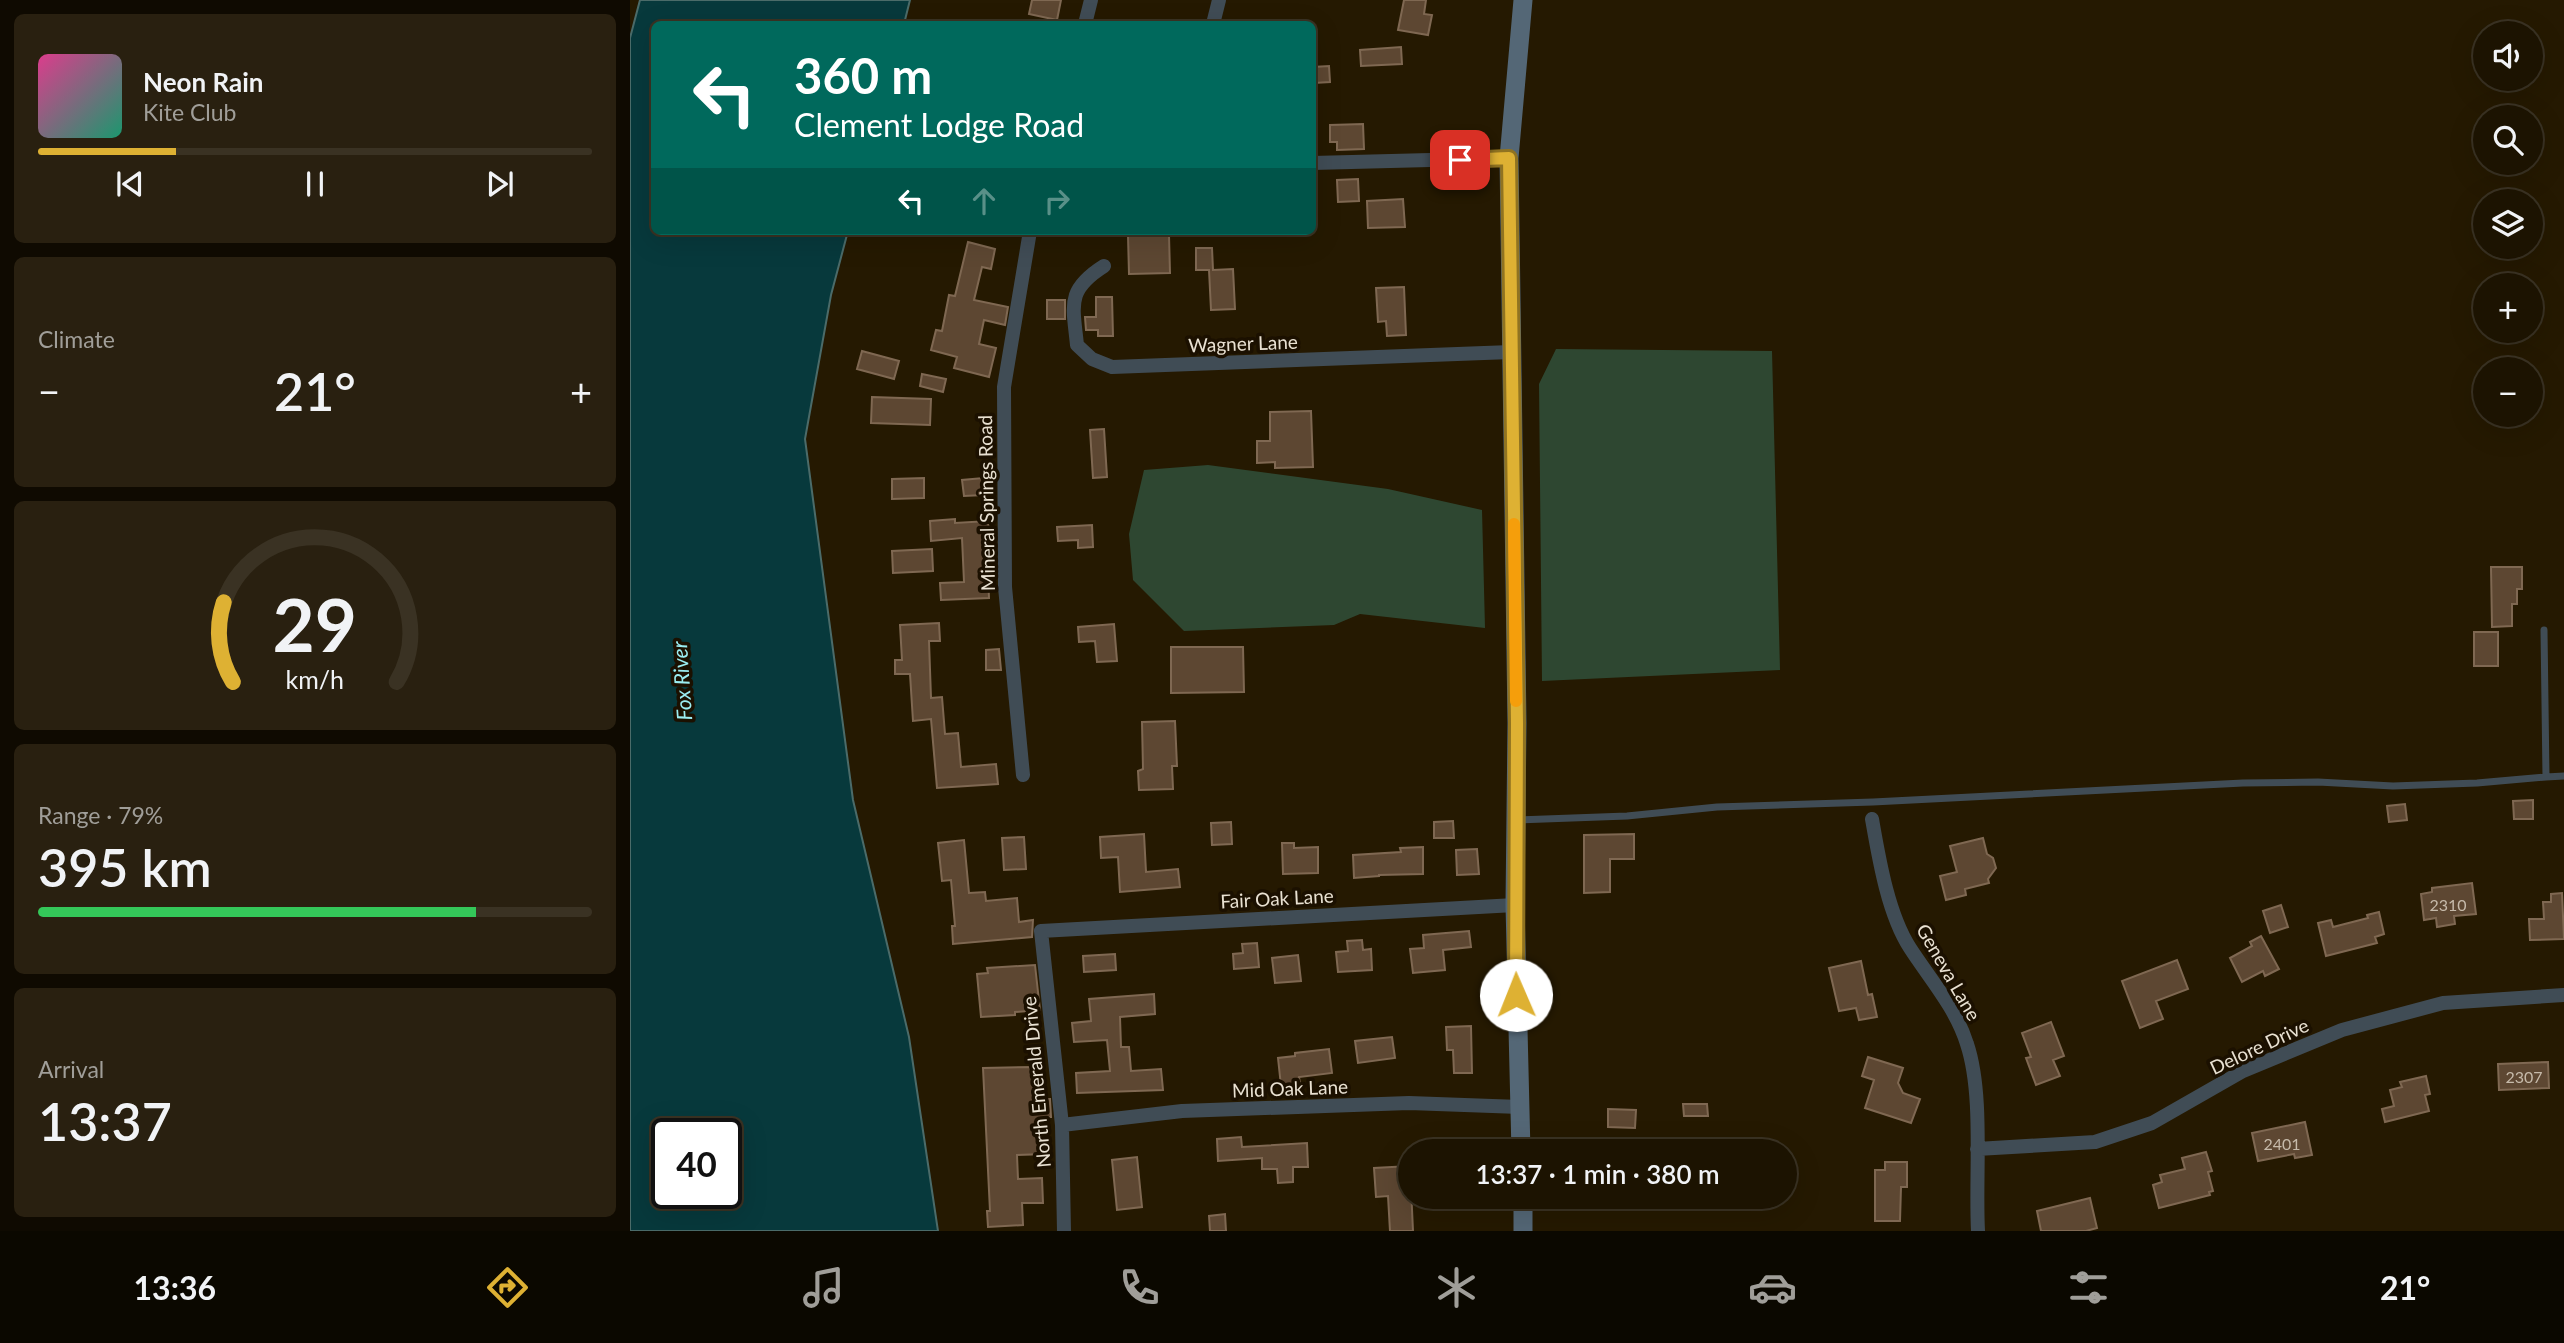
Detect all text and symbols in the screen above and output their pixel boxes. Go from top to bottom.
map controls [2473,21,2543,427]
button: sound [2473,21,2543,91]
text: 360 m [794,46,932,104]
icon: left [679,49,770,140]
text: Neon Rain [143,66,263,98]
text: Kite Club [143,98,236,126]
text: Clement Lodge Road [794,105,1084,144]
button: search [2473,105,2543,175]
pin [1430,130,1490,190]
icon: arrive [1441,141,1479,179]
icon: previous [111,165,149,203]
icon: pause [296,165,334,203]
icon: next [481,165,519,203]
icon: left [892,182,930,220]
icon: ahead [965,182,1003,220]
icon: right [1038,182,1076,220]
button: layers [2473,189,2543,259]
button: + [2473,273,2543,343]
text: Climate [38,325,115,353]
street label: Wagner Lane [1188,330,1298,356]
button: − [2473,357,2543,427]
text: 21° [274,360,356,422]
text: − [38,368,60,414]
text: + [570,368,592,414]
street label: Mineral Springs Road [973,415,999,591]
text: 29 [273,580,357,668]
water label: Fox River [666,640,696,721]
text: km/h [286,663,344,693]
text: Range · 79% [38,801,163,829]
text: 395 km [38,836,212,898]
street label: Fair Oak Lane [1220,884,1334,912]
house number: 2310 [2429,895,2467,914]
street label: Geneva Lane [1912,919,1986,1025]
position arrow [1479,958,1553,1032]
street label: North Emerald Drive [1017,995,1055,1169]
street label: Delore Drive [2206,1013,2312,1079]
text: Arrival [38,1055,104,1083]
house number: 2307 [2505,1067,2543,1086]
street label: Mid Oak Lane [1231,1074,1349,1102]
text: 13:37 [38,1090,172,1152]
speed limit sign: 40 [651,1118,742,1209]
house number: 2401 [2263,1134,2301,1153]
text: 13:37 · 1 min · 380 m [1475,1158,1720,1190]
icon: directions [483,1263,532,1312]
icon: music [799,1263,848,1312]
icon: phone [1115,1263,1164,1312]
icon: climate [1432,1263,1481,1312]
icon: car [1748,1263,1797,1312]
icon: filters [2064,1263,2113,1312]
text: 13:36 [134,1268,216,1307]
text: 21° [2380,1268,2430,1307]

